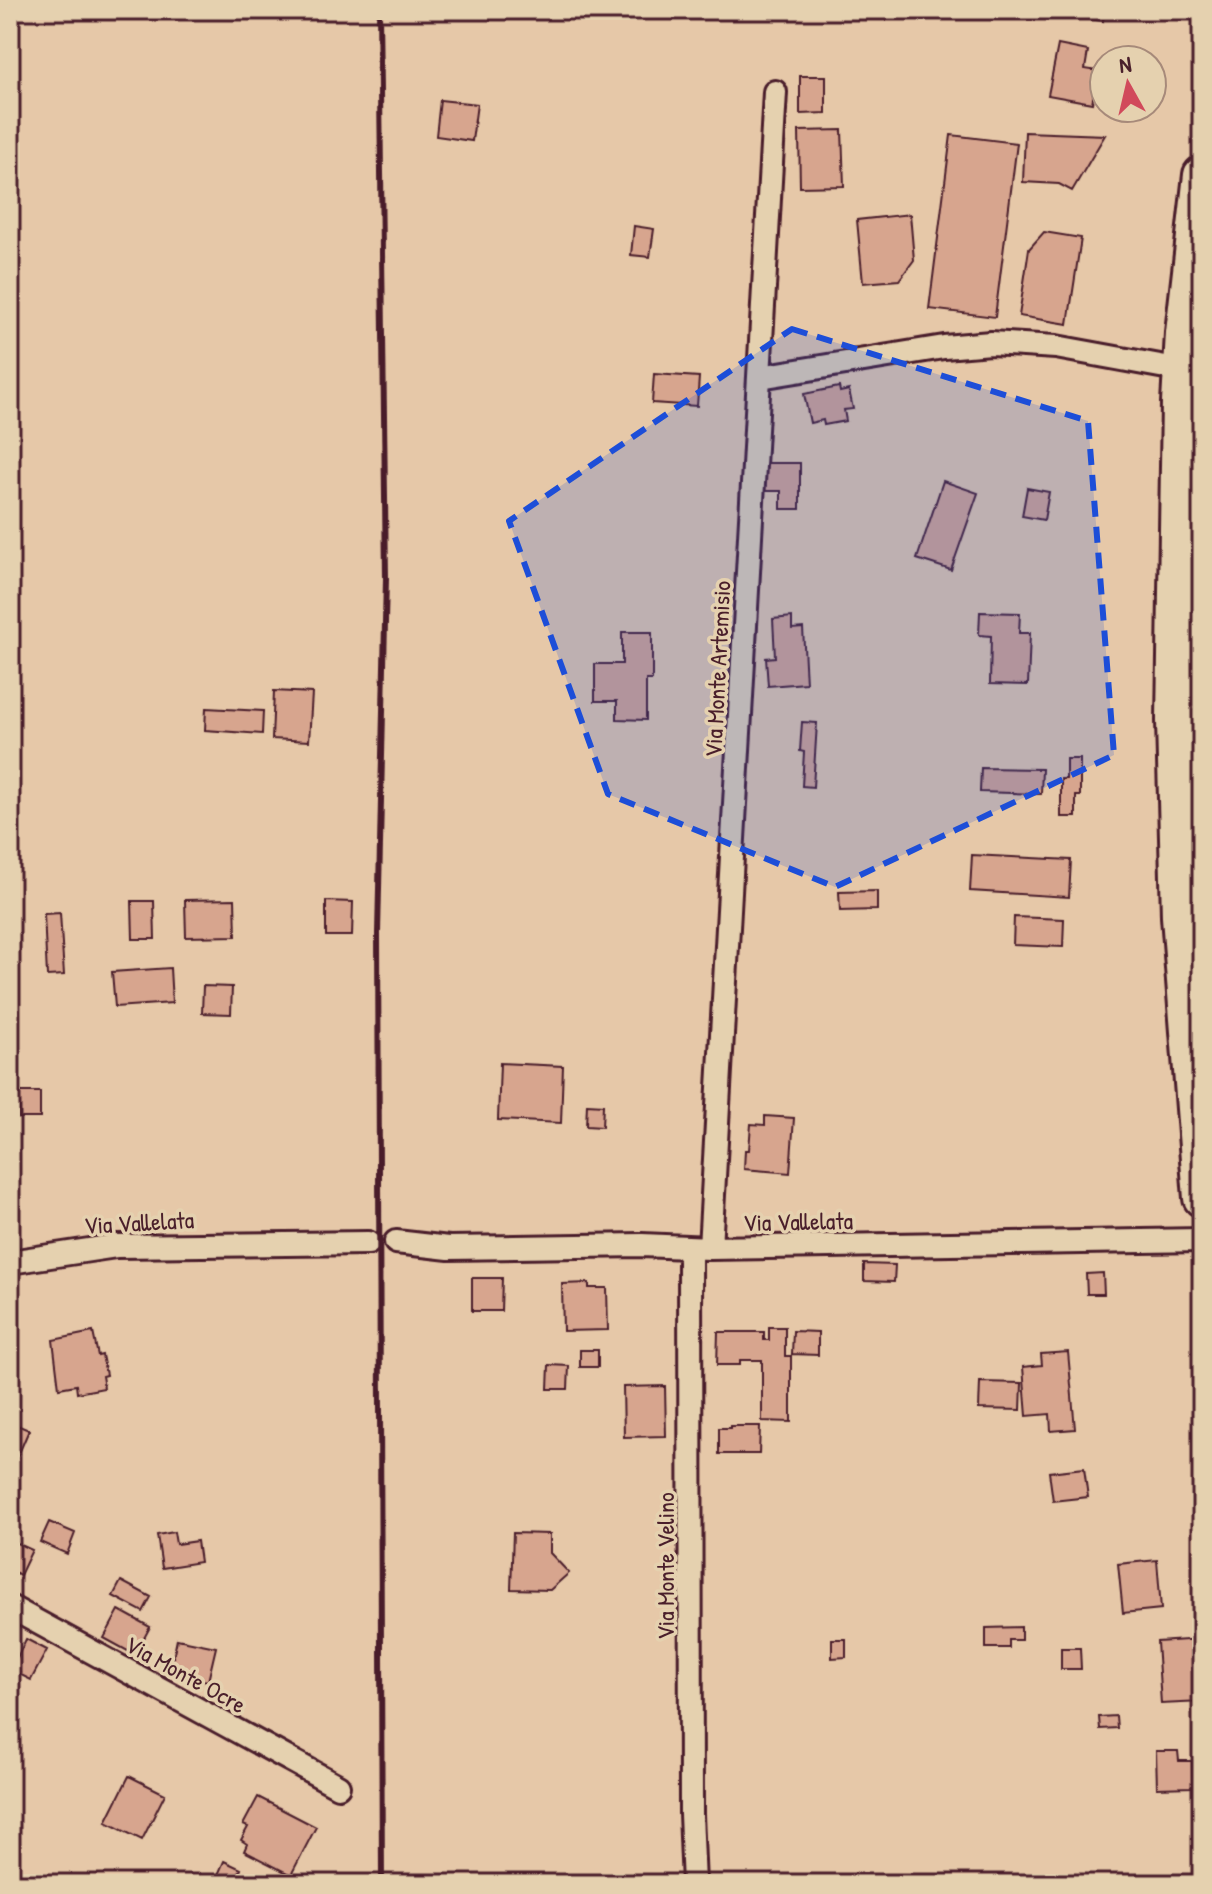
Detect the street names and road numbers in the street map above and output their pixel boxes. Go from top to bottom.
street label: Via Monte Artemisio [696,580,738,758]
street label: Via Vallelata [83,1203,195,1241]
street label: Via Vallelata [743,1204,853,1238]
street label: Via Monte Velino [649,1492,681,1640]
street label: Via Monte Ocre [120,1628,252,1721]

